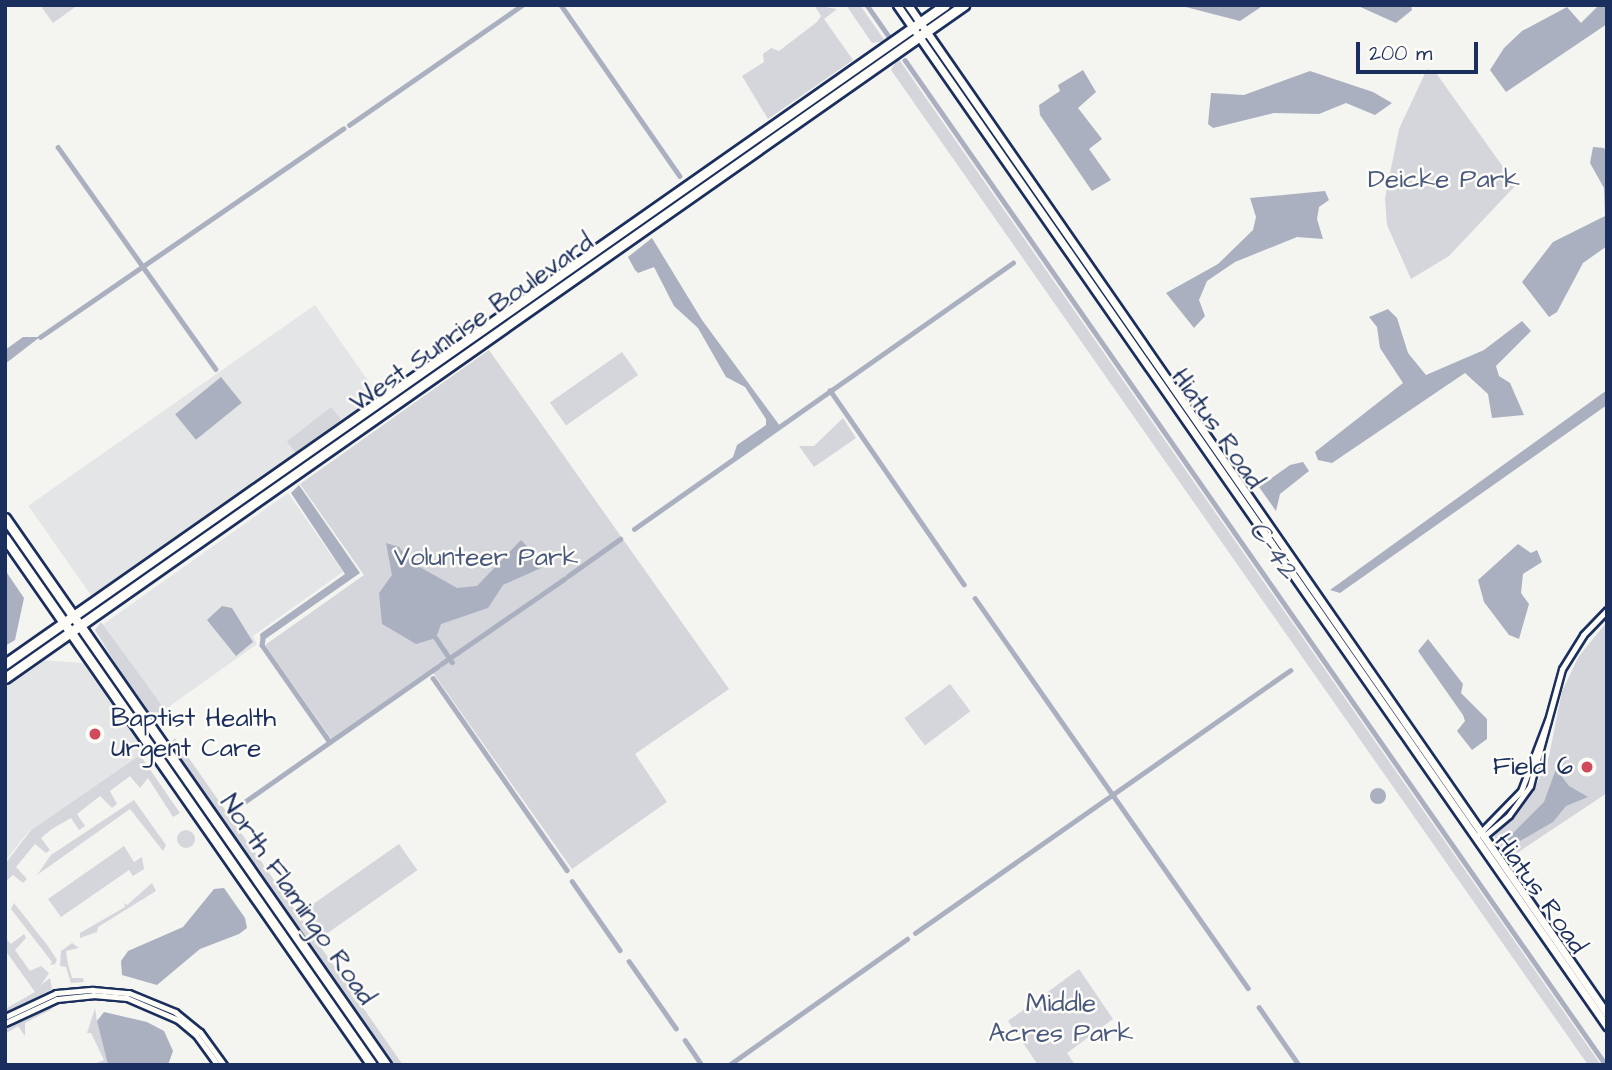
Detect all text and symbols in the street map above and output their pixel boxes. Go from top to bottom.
scale bar [1360,28,1482,72]
text: 200 m [1369,39,1432,68]
park label: Deicke Park [1368,164,1520,196]
street label: West Sunrise Boulevard [344,227,600,419]
street label: Hiatus Road [1164,363,1270,495]
water label: C-42 [1241,514,1305,586]
park label: Volunteer Park [394,542,578,574]
place label: Baptist Health Urgent Care [111,703,276,764]
marker: Baptist Health Urgent Care [85,724,105,744]
place label: Field 6 [1493,751,1573,783]
marker: Field 6 [1579,759,1595,775]
street label: North Flamingo Road [213,789,381,1011]
street label: Hiatus Road [1487,828,1593,960]
park label: Middle Acres Park [988,988,1134,1050]

